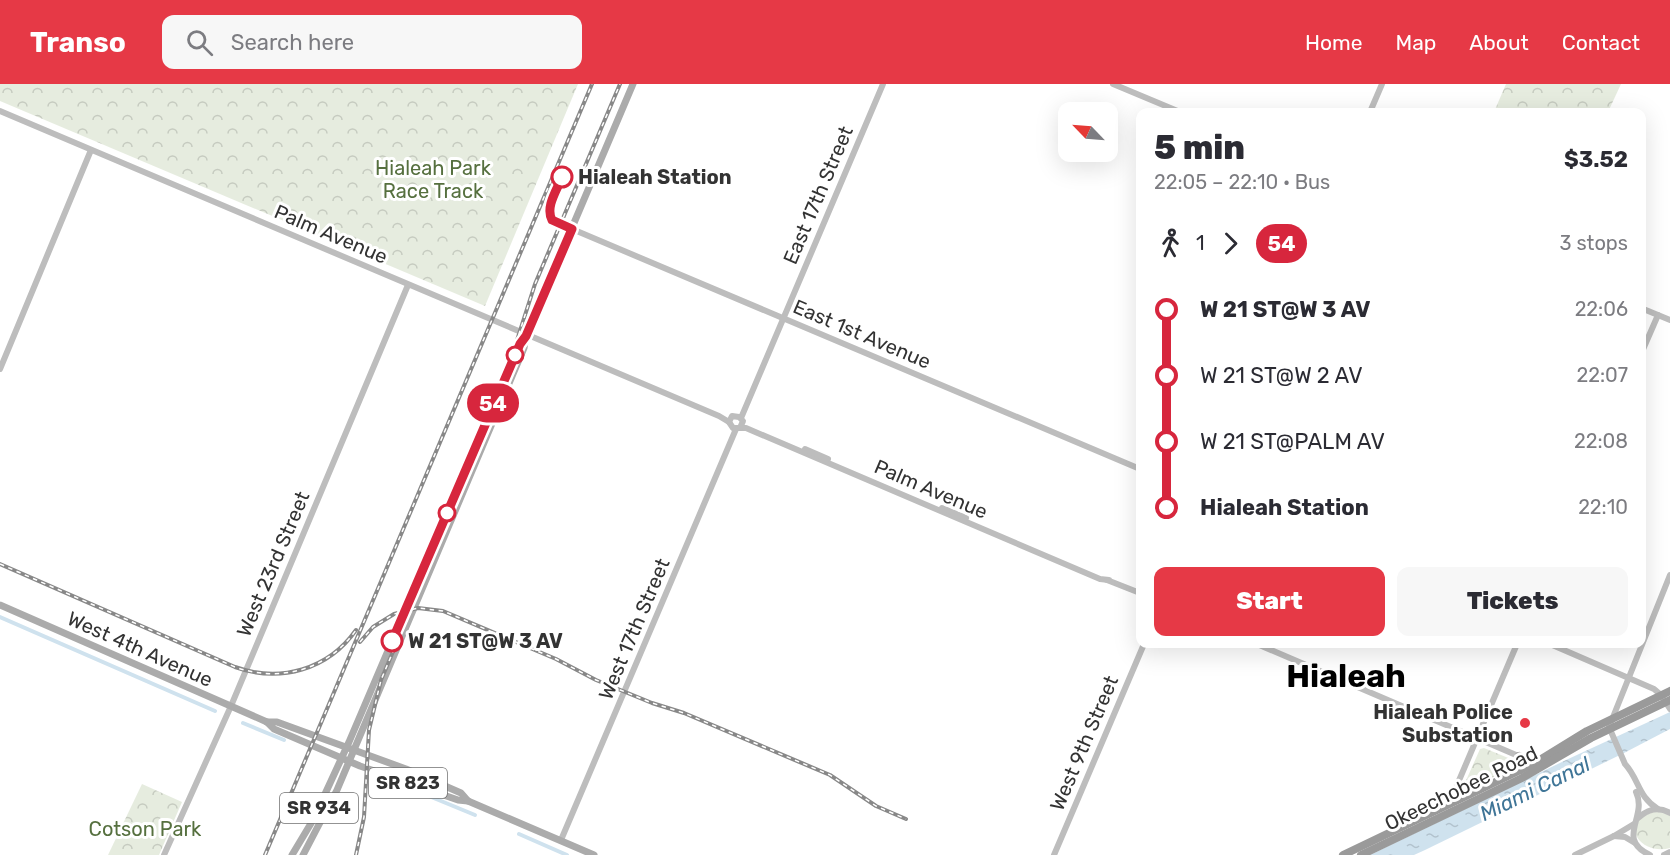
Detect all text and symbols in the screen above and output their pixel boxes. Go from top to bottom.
search box [162,15,582,69]
text: Transo [30,26,126,59]
icon: search [183,26,216,59]
text: Search here [231,29,354,56]
text: Home [1305,30,1362,55]
text: Map [1395,30,1436,55]
text: About [1469,30,1529,55]
text: Contact [1562,30,1640,55]
north arrow [1058,102,1118,162]
map controls [1058,102,1118,162]
street label: East 17th Street [778,122,858,268]
text: 5 min [1154,128,1245,167]
text: $3.52 [1564,146,1628,173]
park label: Hialeah Park Race Track [375,156,492,203]
place label: Hialeah Station [578,165,732,189]
marker: Hialeah Station [551,166,573,188]
text: 22:05 – 22:10 · Bus [1154,170,1330,194]
street label: Palm Avenue [271,199,391,269]
icon: walk [1154,227,1187,260]
icon: forward [1214,227,1247,260]
text: 1 [1196,231,1205,255]
text: 54 [1268,231,1295,256]
text: 3 stops [1559,231,1628,255]
street label: East 1st Avenue [790,294,934,374]
text: W 21 ST@W 3 AV [1200,296,1370,323]
text: 22:06 [1575,297,1628,321]
unlabelled marker [506,346,524,364]
text: W 21 ST@W 2 AV [1200,362,1363,389]
text: 22:07 [1576,363,1628,387]
line badge: 54 [466,384,520,422]
text: 54 [479,391,507,416]
text: W 21 ST@PALM AV [1200,428,1385,455]
text: 22:08 [1574,429,1628,453]
street label: Palm Avenue [871,454,991,524]
street label: West 23rd Street [232,488,314,640]
text: Hialeah Station [1200,494,1369,521]
text: 22:10 [1578,495,1628,519]
unlabelled marker [438,504,456,522]
street label: West 17th Street [593,555,675,703]
button: Start [1154,567,1385,636]
button: Tickets [1397,567,1628,636]
street label: West 4th Avenue [64,606,216,692]
place label: W 21 ST@W 3 AV [408,629,563,653]
marker: W 21 ST@W 3 AV [381,630,403,652]
district label: Hialeah [1286,657,1406,695]
street label: West 9th Street [1045,672,1123,814]
place label: Hialeah Police Substation [1373,700,1513,747]
marker: Hialeah Police Substation [1518,716,1532,730]
street label: Okeechobee Road [1381,741,1541,835]
water label: Miami Canal [1476,751,1595,826]
road number: SR 823 [369,768,447,798]
road number: SR 934 [280,793,358,823]
park label: Cotson Park [89,817,202,841]

